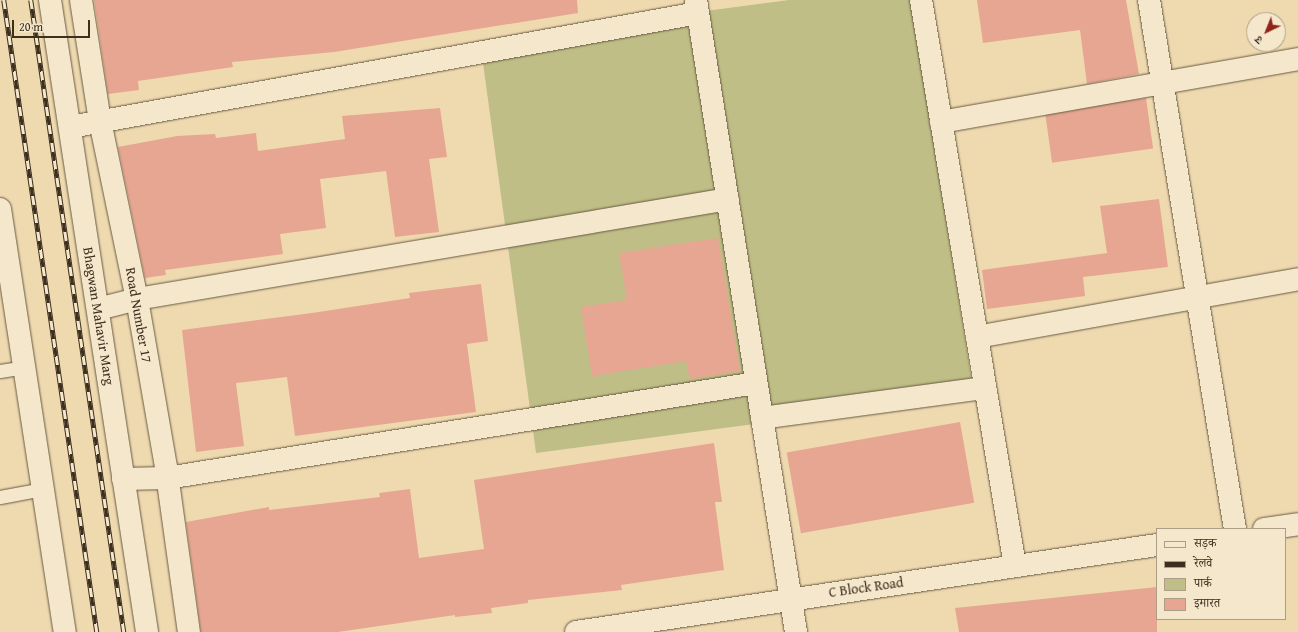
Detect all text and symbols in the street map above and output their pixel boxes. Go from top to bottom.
scale bar [14,12,92,38]
north arrow [1246,12,1286,52]
text: 20 m [19,18,43,35]
text: उ [1251,32,1266,48]
street label: Bhagwan Mahavir Marg [80,246,118,386]
street label: Road Number 17 [122,266,156,364]
legend [1156,528,1286,620]
text: सड़क [1194,534,1217,551]
text: रेलवे [1194,554,1212,571]
street label: C Block Road [828,573,904,601]
text: पार्क [1194,574,1212,591]
text: इमारत [1194,594,1220,611]

